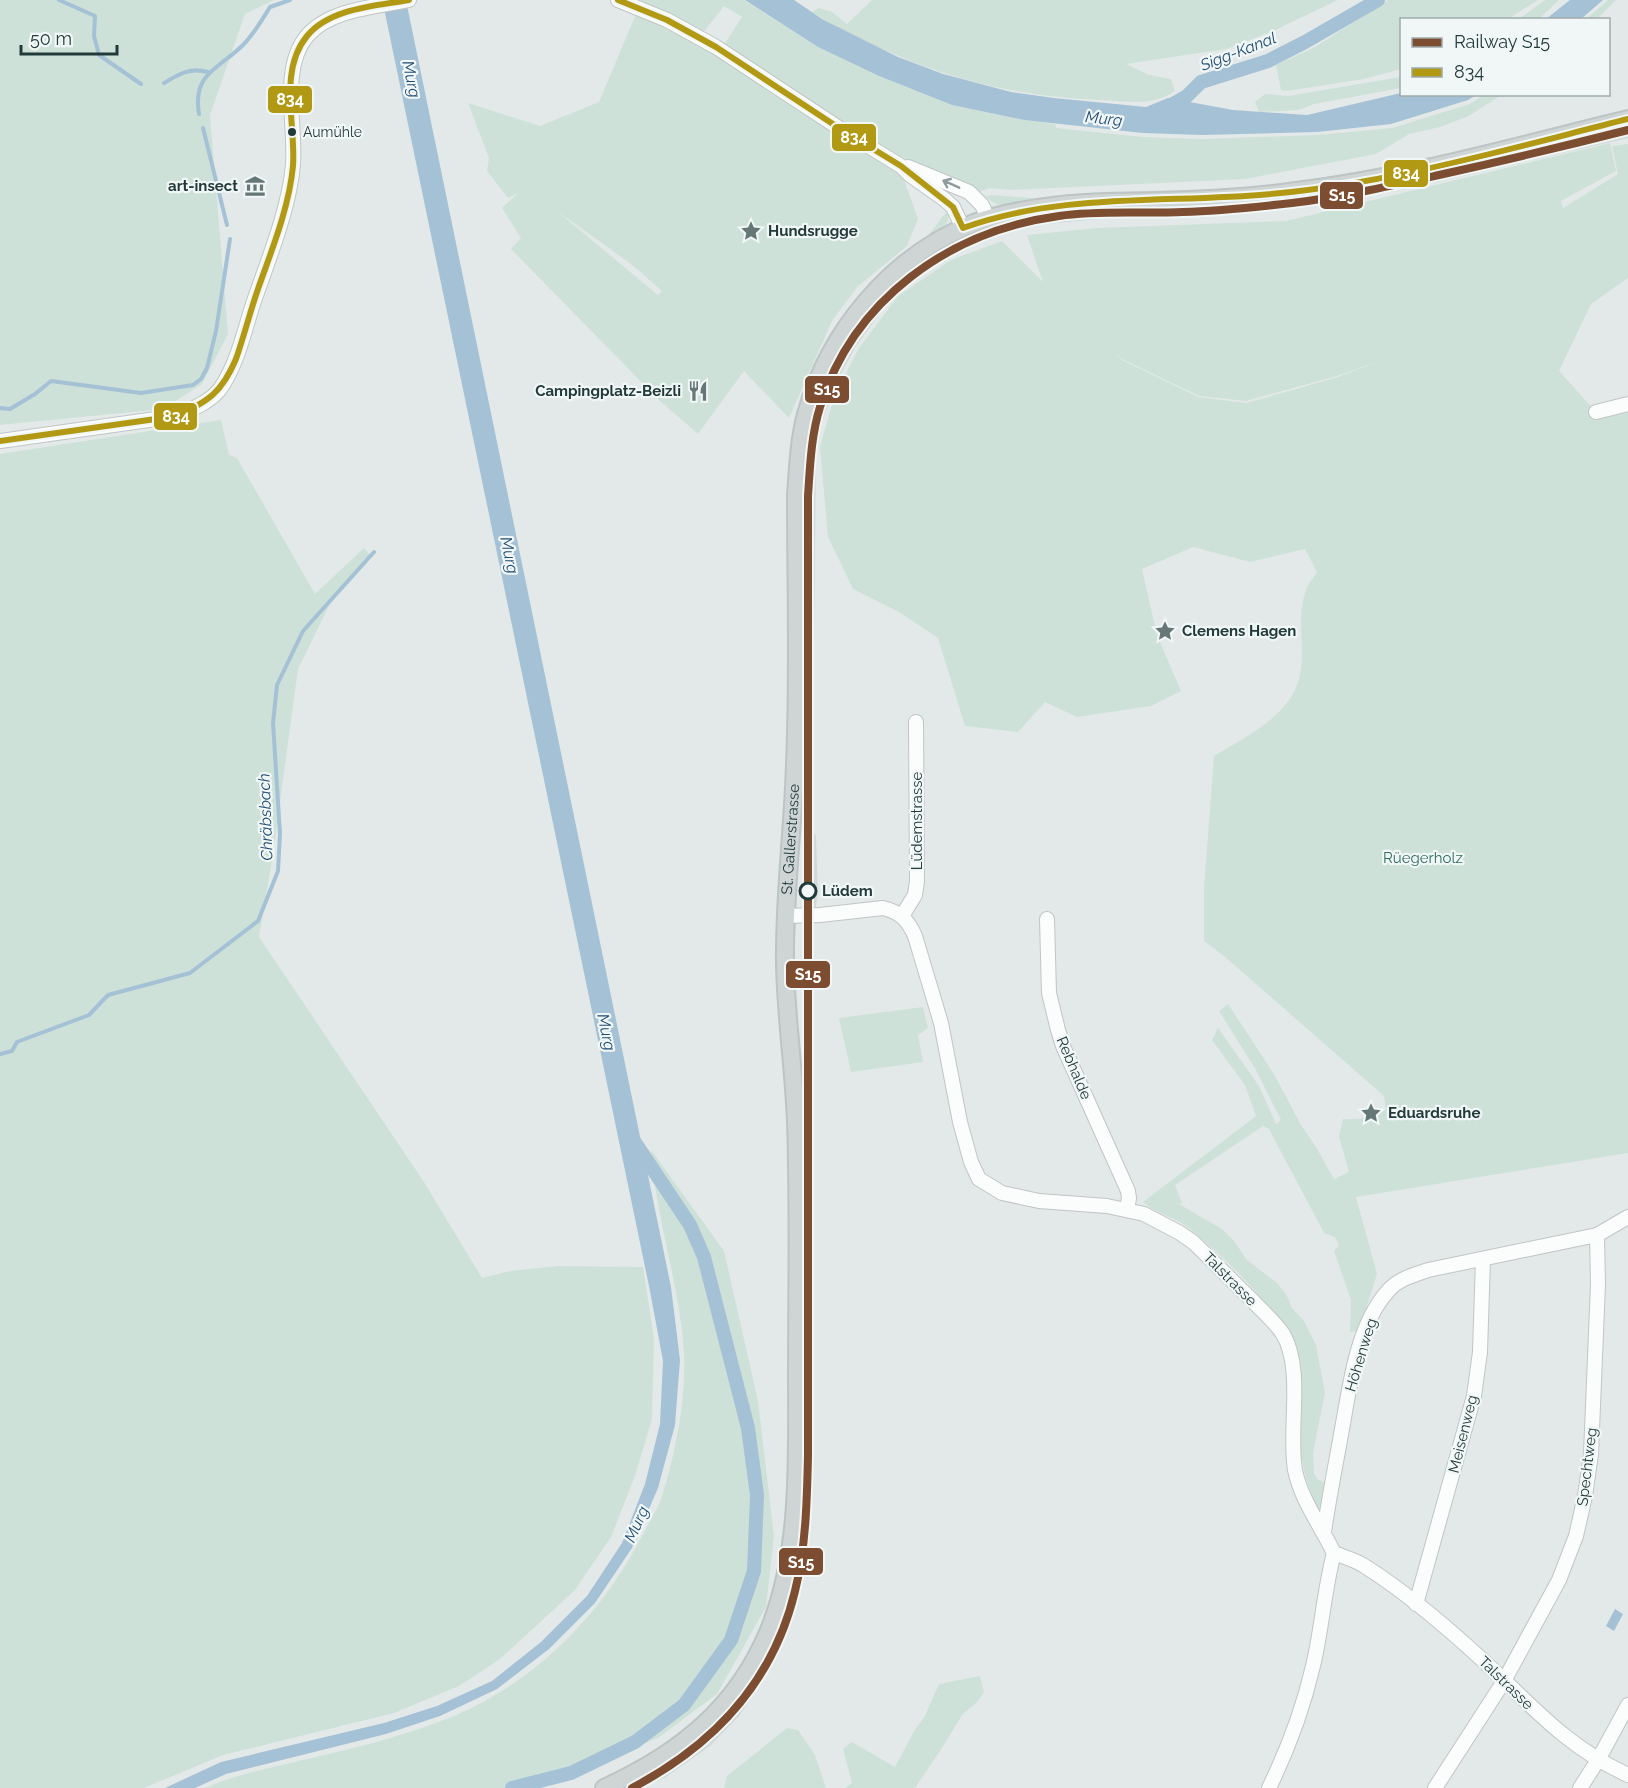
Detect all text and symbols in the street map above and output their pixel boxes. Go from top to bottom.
scale bar [21,18,117,56]
legend [1400,18,1610,96]
text: 50 m [30,28,72,49]
water label: Sigg-Kanal [1197,28,1279,75]
text: Railway S15 [1454,31,1550,52]
water label: Murg [398,59,425,100]
text: 834 [1454,61,1484,82]
line badge: 834 [267,85,313,114]
text: 834 [276,90,304,109]
water label: Murg [1084,107,1124,130]
line badge: 834 [831,123,877,152]
place label: Aumühle [303,124,362,140]
marker: Aumühle [286,126,298,138]
text: 834 [840,128,868,147]
line badge: 834 [1383,159,1429,188]
text: 834 [1392,164,1420,183]
museum icon: art-insect [243,174,267,198]
place label: art-insect [168,177,238,195]
one-way arrow [942,178,960,189]
line badge: S15 [1319,181,1364,210]
text: S15 [1329,186,1355,205]
place icon: Hundsrugge [739,219,763,243]
place label: Hundsrugge [768,222,858,240]
line badge: S15 [804,375,850,404]
restaurant icon: Campingplatz-Beizli [686,379,710,403]
text: S15 [814,380,840,399]
place label: Campingplatz-Beizli [535,382,681,400]
line badge: 834 [153,402,198,431]
text: 834 [162,407,190,426]
water label: Murg [496,535,523,576]
place icon: Clemens Hagen [1153,619,1177,643]
place label: Clemens Hagen [1182,622,1296,640]
street label: Lüdemstrasse [908,772,926,870]
water label: Chräbsbach [254,773,277,861]
street label: St. Gallerstrasse [778,783,803,895]
park label: Rüegerholz [1383,849,1463,867]
marker: Lüdem [799,882,817,900]
place label: Lüdem [822,882,873,900]
line badge: S15 [785,960,831,989]
text: S15 [795,965,821,984]
water label: Murg [593,1012,620,1053]
street label: Rebhalde [1053,1034,1095,1102]
place icon: Eduardsruhe [1359,1101,1383,1125]
place label: Eduardsruhe [1388,1104,1480,1122]
street label: Talstrasse [1199,1248,1261,1310]
street label: Höhenweg [1341,1316,1381,1394]
street label: Meisenweg [1445,1393,1481,1475]
street label: Spechtweg [1573,1427,1601,1507]
water label: Murg [620,1503,653,1545]
line badge: S15 [778,1547,824,1576]
text: S15 [788,1553,814,1572]
street label: Talstrasse [1475,1653,1537,1714]

